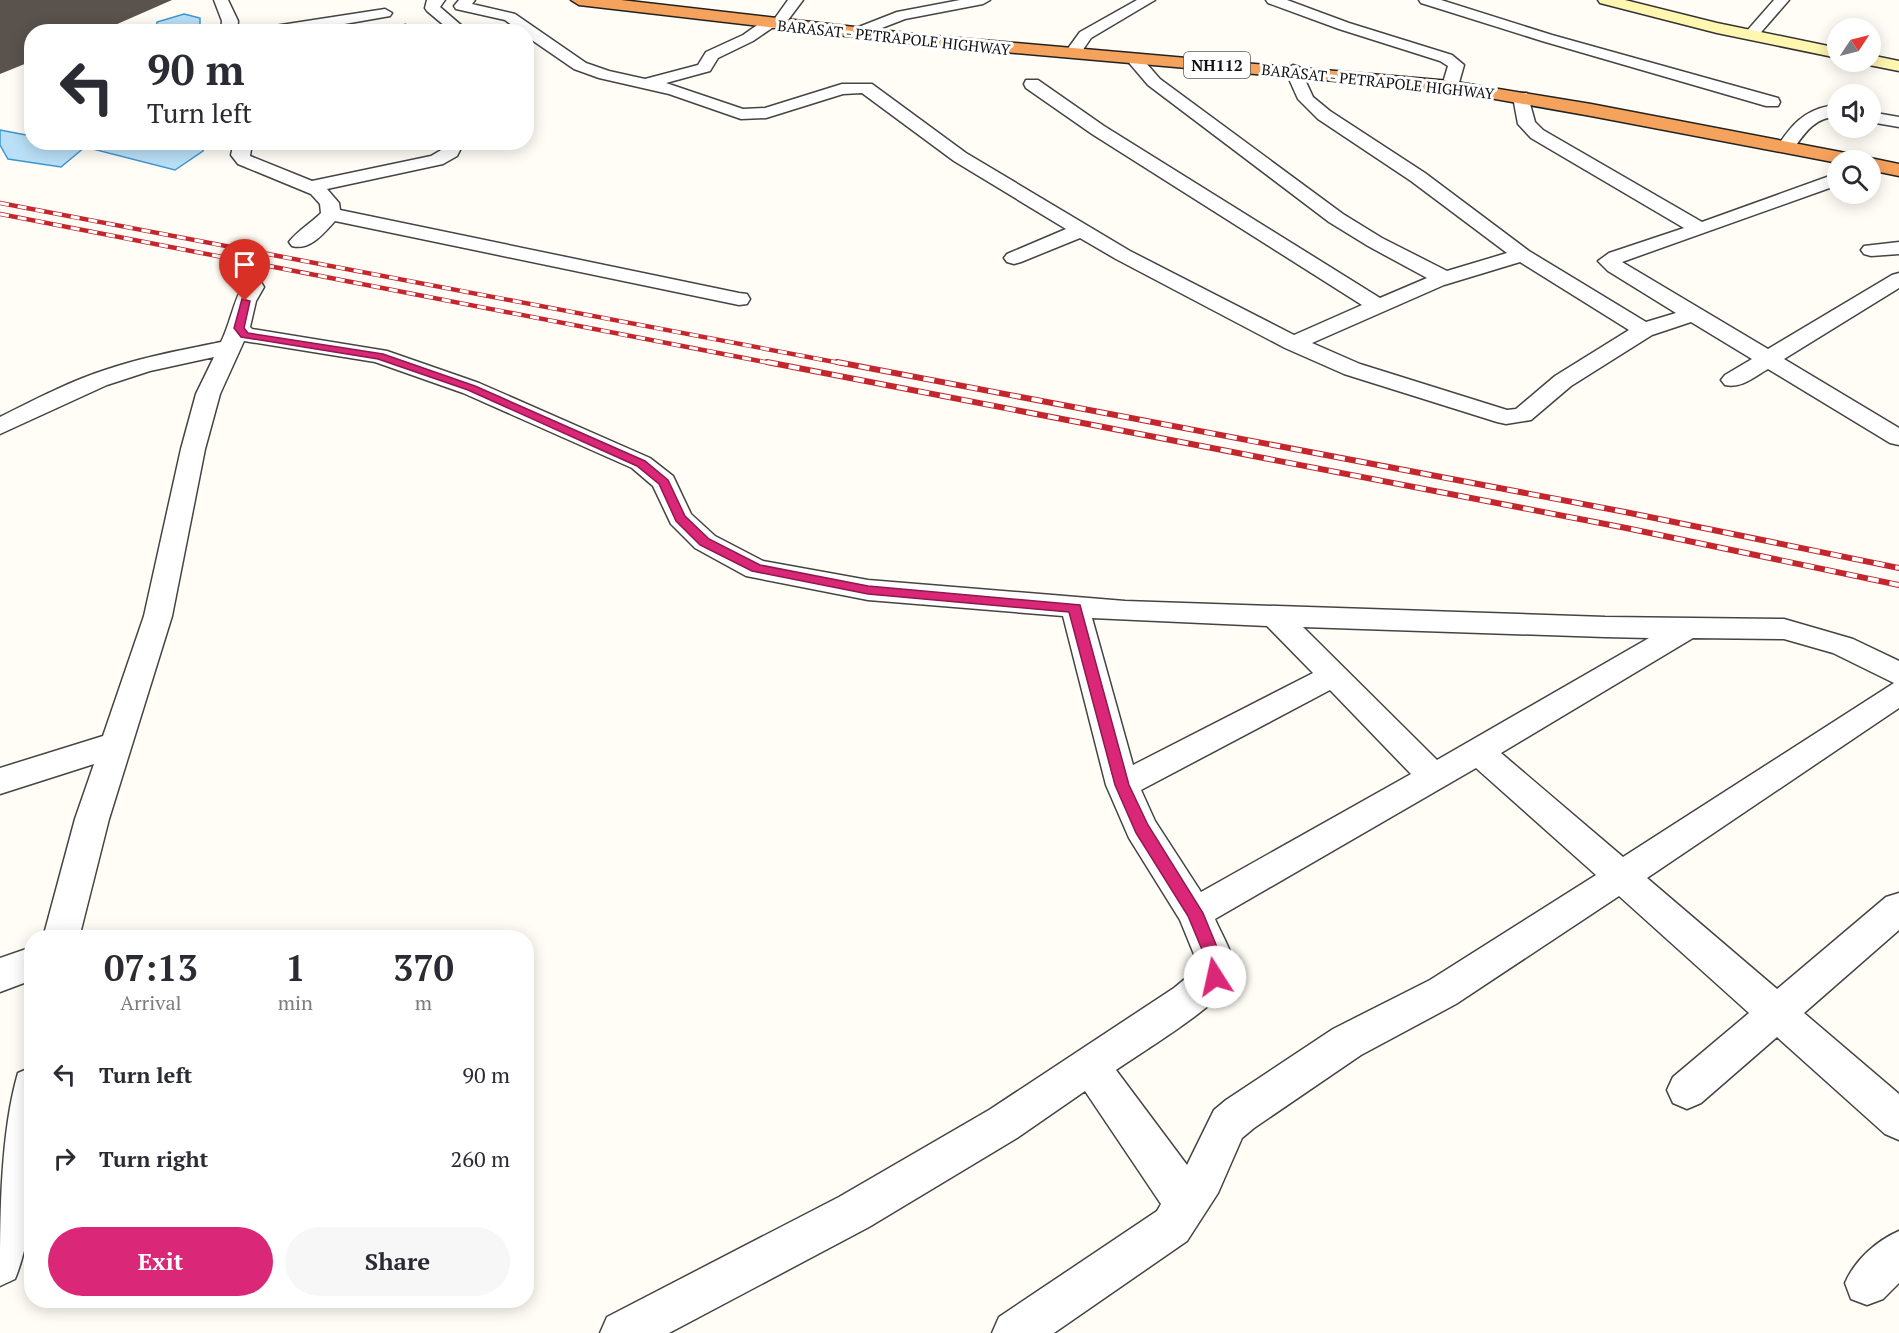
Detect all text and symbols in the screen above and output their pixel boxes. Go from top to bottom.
street label: BARASAT - PETRAPOLE HIGHWAY [777,15,1012,59]
north arrow [1827,18,1881,72]
map controls [1827,18,1881,204]
text: 90 m [147,41,245,97]
icon: left [48,48,126,126]
road number: NH112 [1184,52,1250,78]
street label: BARASAT - PETRAPOLE HIGHWAY [1261,59,1496,103]
button: sound [1827,84,1881,138]
text: Turn left [147,95,252,131]
button: search [1827,150,1881,204]
pin [219,239,270,301]
icon: arrive [228,248,261,281]
text: 07:13 [104,944,198,991]
text: 1 [285,944,306,991]
text: 370 [393,944,454,991]
position arrow [1183,945,1247,1009]
text: Arrival [120,989,182,1016]
text: min [278,989,313,1016]
text: m [415,989,432,1016]
icon: left [48,1058,81,1091]
text: Turn left [99,1060,192,1089]
text: 90 m [462,1060,510,1089]
icon: right [48,1142,81,1175]
text: Turn right [99,1144,208,1173]
text: 260 m [450,1144,510,1173]
button: Exit [48,1227,273,1296]
button: Share [285,1227,510,1296]

